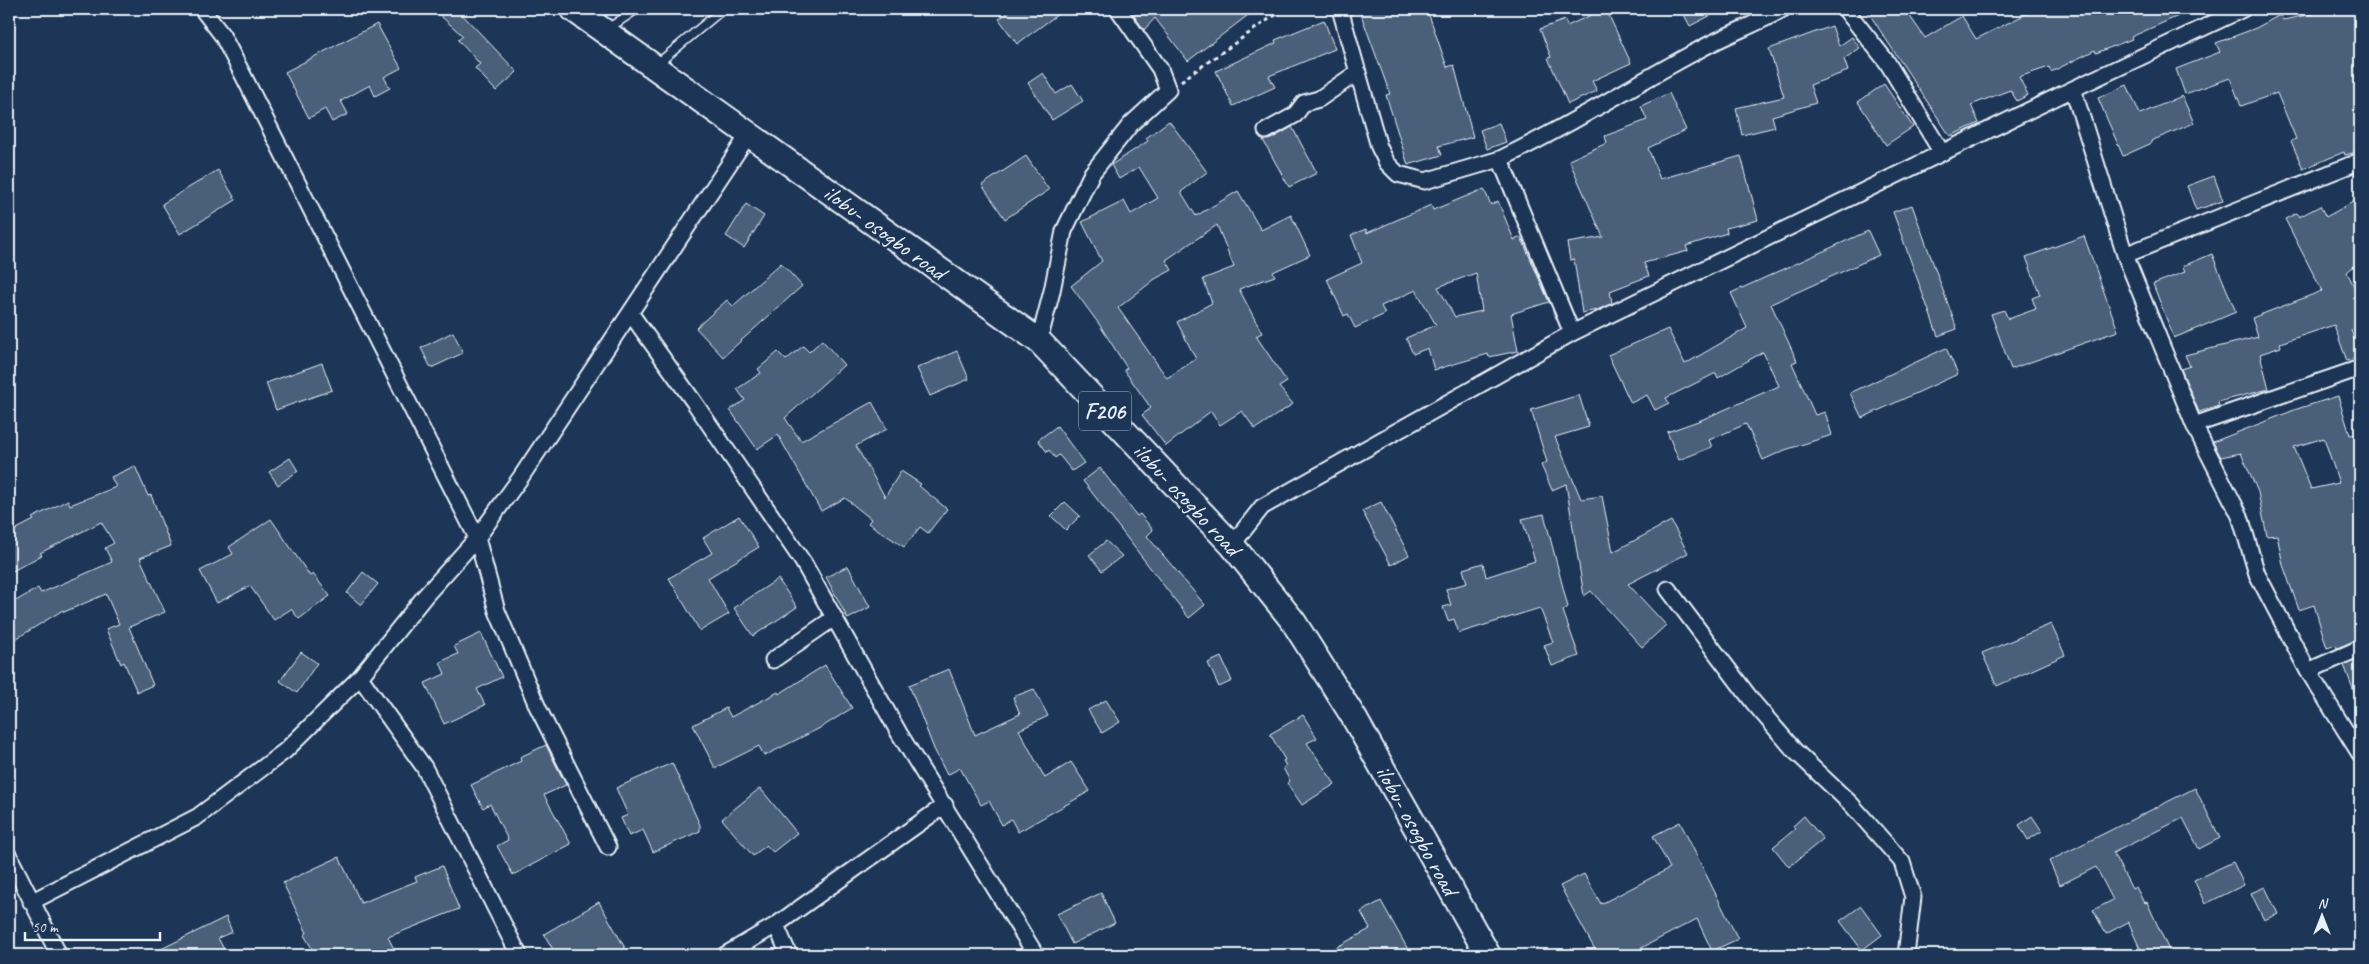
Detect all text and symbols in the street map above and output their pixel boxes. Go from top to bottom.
street label: ilobu- osogbo road [818,177,955,289]
road number: F206 [1079,392,1131,431]
street label: ilobu- osogbo road [1127,436,1250,565]
street label: ilobu- osogbo road [1369,760,1467,904]
north arrow [2296,892,2346,942]
text: N [2318,895,2329,912]
scale bar [25,909,160,941]
text: 50 m [32,918,59,937]

